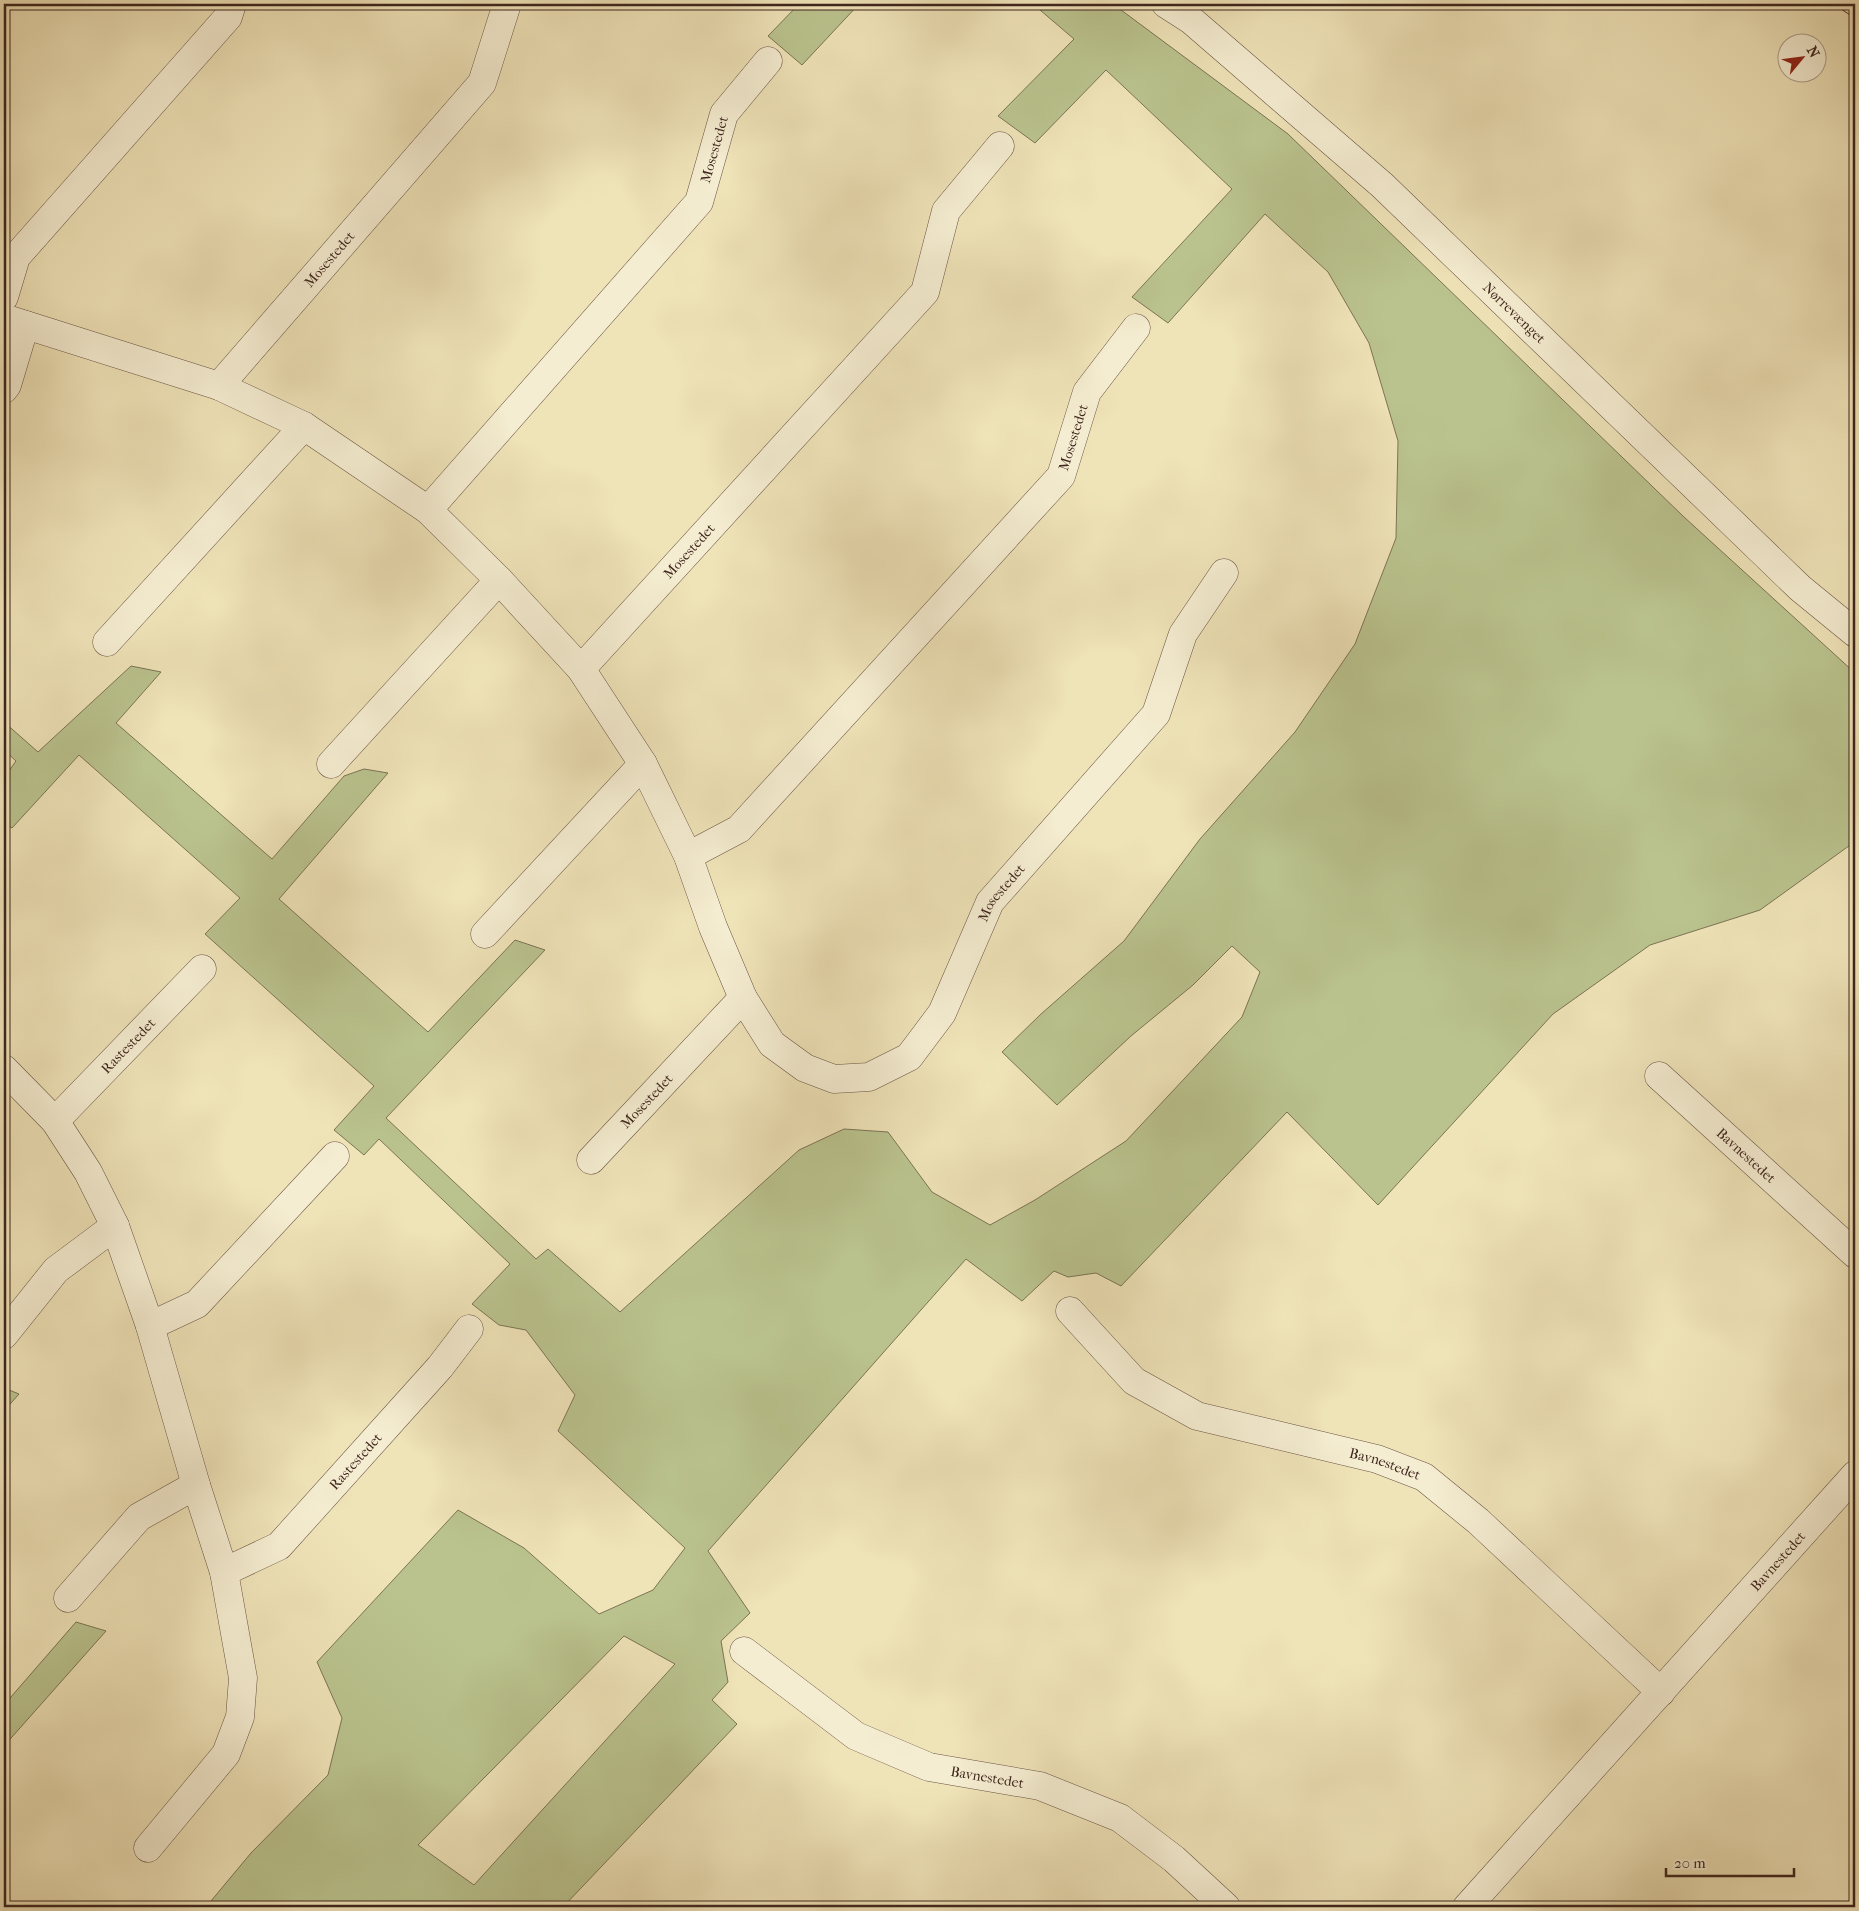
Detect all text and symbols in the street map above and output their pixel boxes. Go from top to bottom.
north arrow [1776,32,1826,82]
text: N [1803,43,1823,61]
street label: Mosestedet [697,114,732,185]
street label: Mosestedet [301,228,358,291]
street label: Nørrevænget [1479,279,1549,347]
street label: Mosestedet [1055,402,1092,473]
street label: Mosestedet [660,520,719,582]
street label: Mosestedet [975,861,1029,924]
street label: Rastestedet [98,1015,159,1077]
street label: Mosestedet [617,1070,676,1132]
street label: Bavnestedet [1713,1125,1779,1187]
street label: Rastestedet [326,1430,386,1493]
street label: Bavnestedet [1348,1445,1423,1484]
street label: Bavnestedet [1747,1528,1809,1595]
street label: Bavnestedet [949,1763,1025,1792]
scale bar [1666,1846,1794,1878]
text: 20 m [1674,1854,1706,1872]

